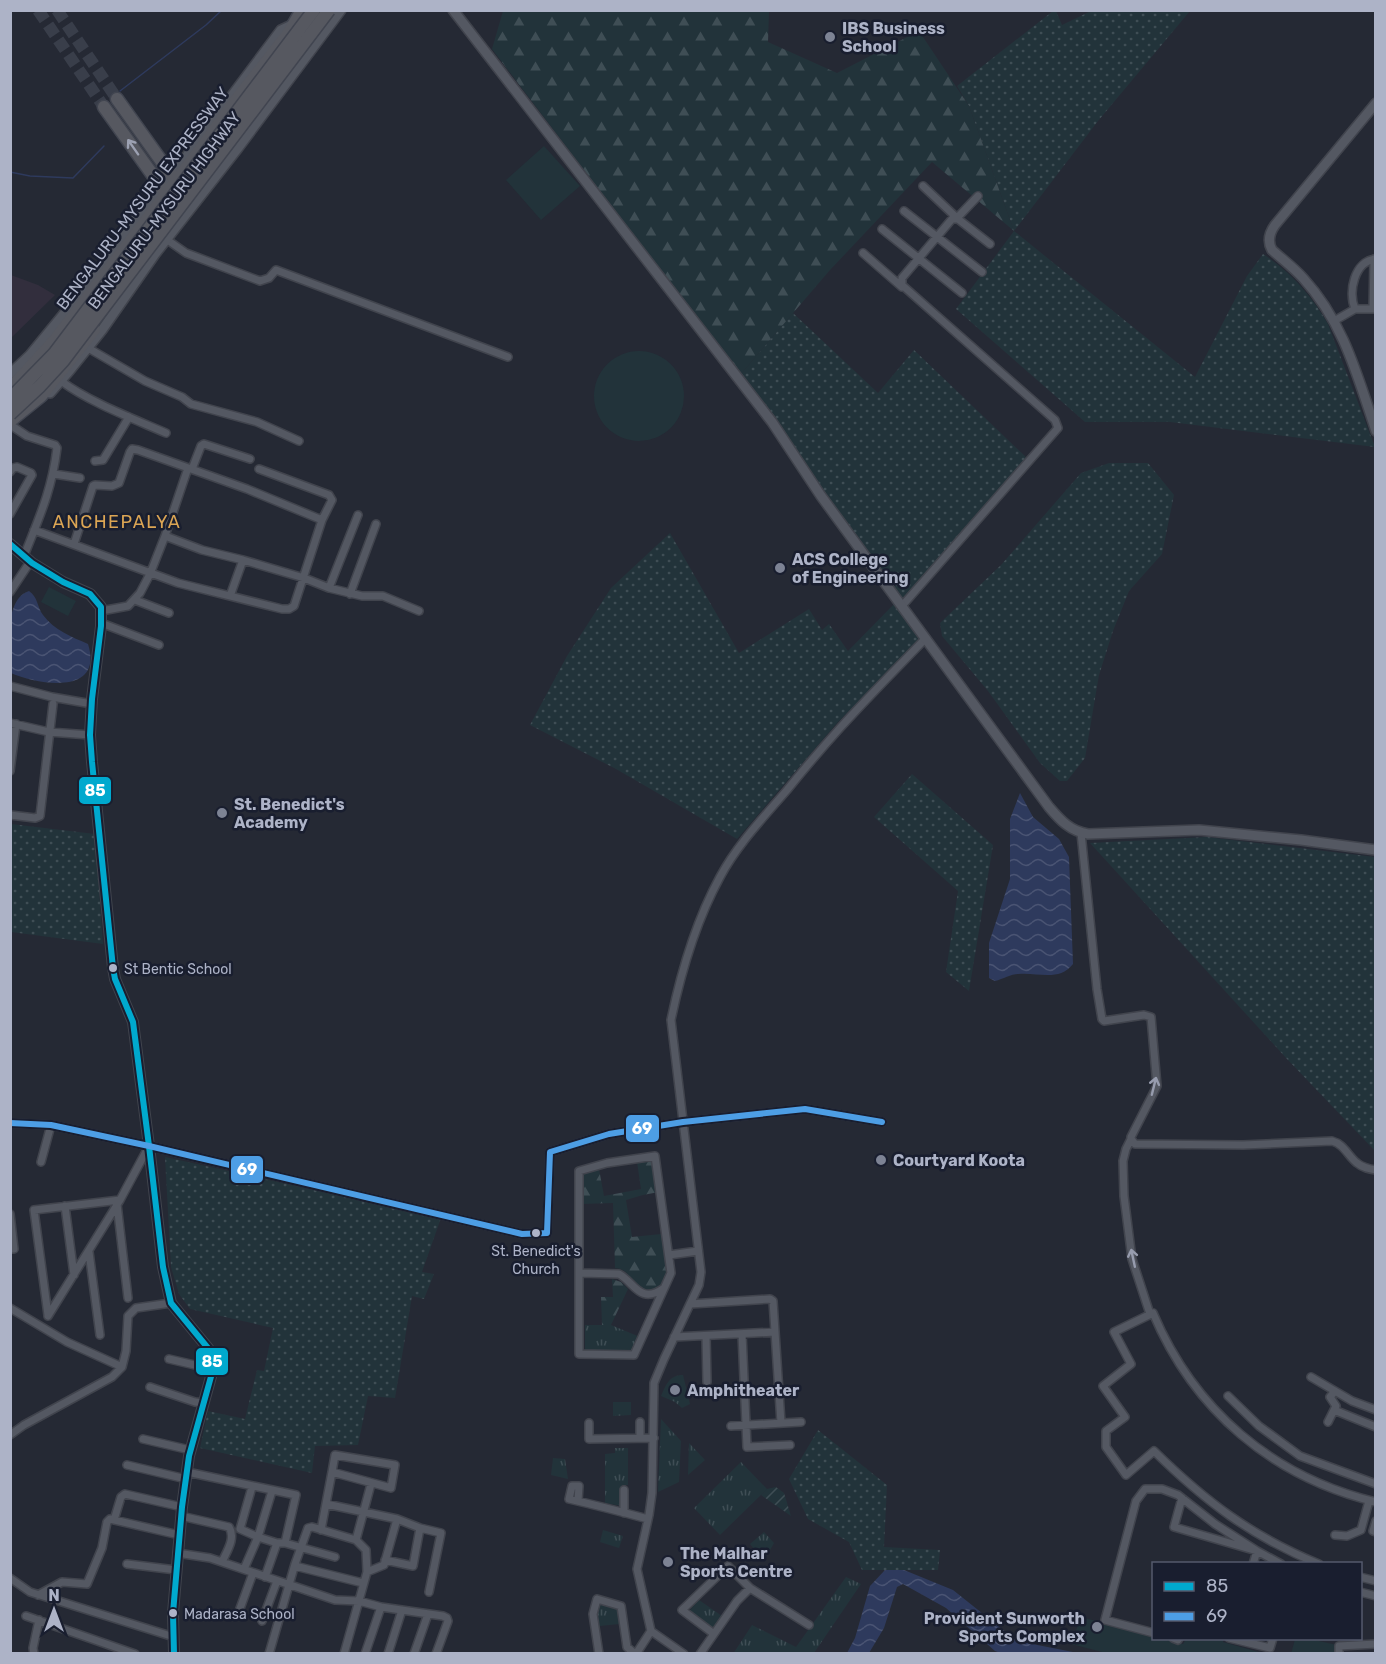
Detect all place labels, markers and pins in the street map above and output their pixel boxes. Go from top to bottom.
place label: IBS Business School [842,19,945,56]
marker: IBS Business School [823,30,837,44]
place label: ACS College of Engineering [792,550,909,587]
marker: ACS College of Engineering [773,561,787,575]
place label: St. Benedict's Academy [234,795,345,832]
marker: St. Benedict's Academy [215,806,229,820]
place label: St Bentic School [124,961,232,978]
marker: St Bentic School [107,962,119,974]
place label: Courtyard Koota [893,1151,1025,1170]
marker: Courtyard Koota [874,1153,888,1167]
marker: St. Benedict's Church [530,1227,542,1239]
place label: St. Benedict's Church [491,1243,581,1278]
place label: Amphitheater [687,1381,800,1400]
marker: Amphitheater [668,1383,682,1397]
place label: The Malhar Sports Centre [680,1544,793,1581]
marker: The Malhar Sports Centre [661,1555,675,1569]
place label: Madarasa School [184,1606,295,1623]
marker: Madarasa School [167,1607,179,1619]
place label: Provident Sunworth Sports Complex [924,1609,1086,1646]
marker: Provident Sunworth Sports Complex [1090,1620,1104,1634]

